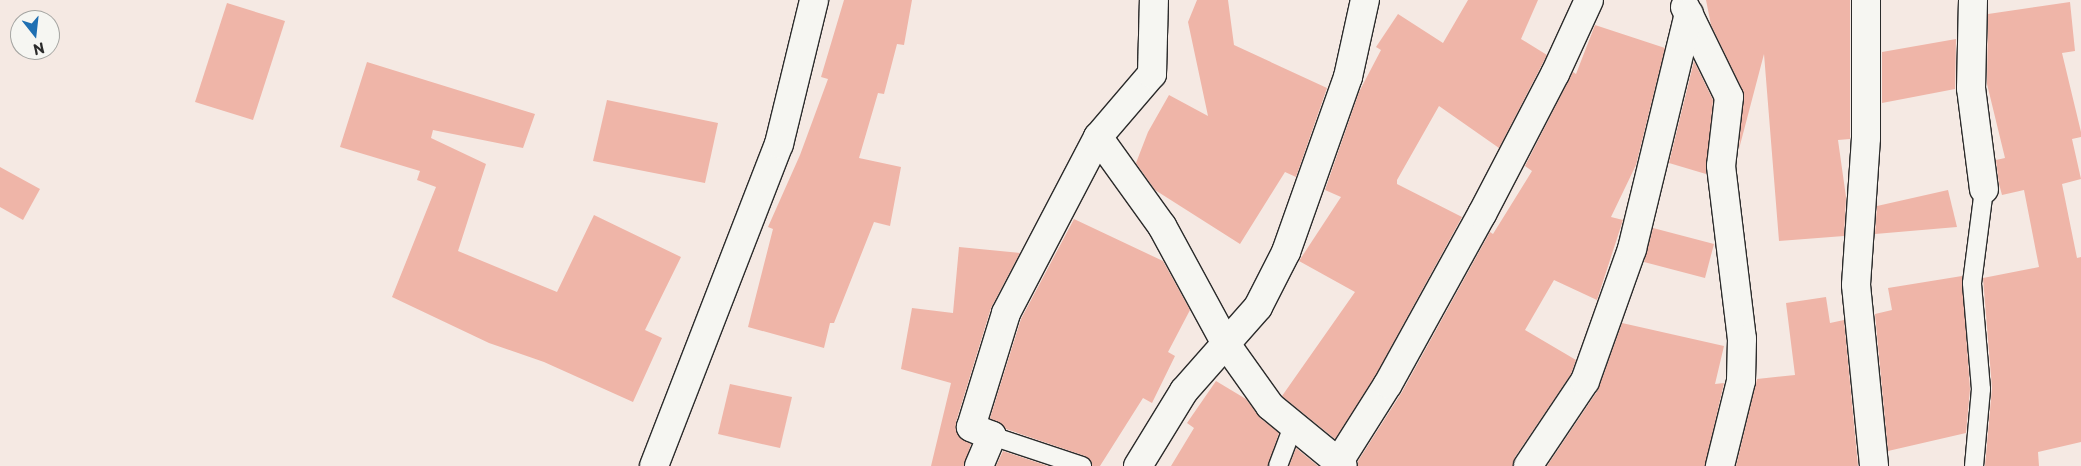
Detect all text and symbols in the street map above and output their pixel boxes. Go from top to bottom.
north arrow [10,10,60,60]
text: N [31,37,47,61]

